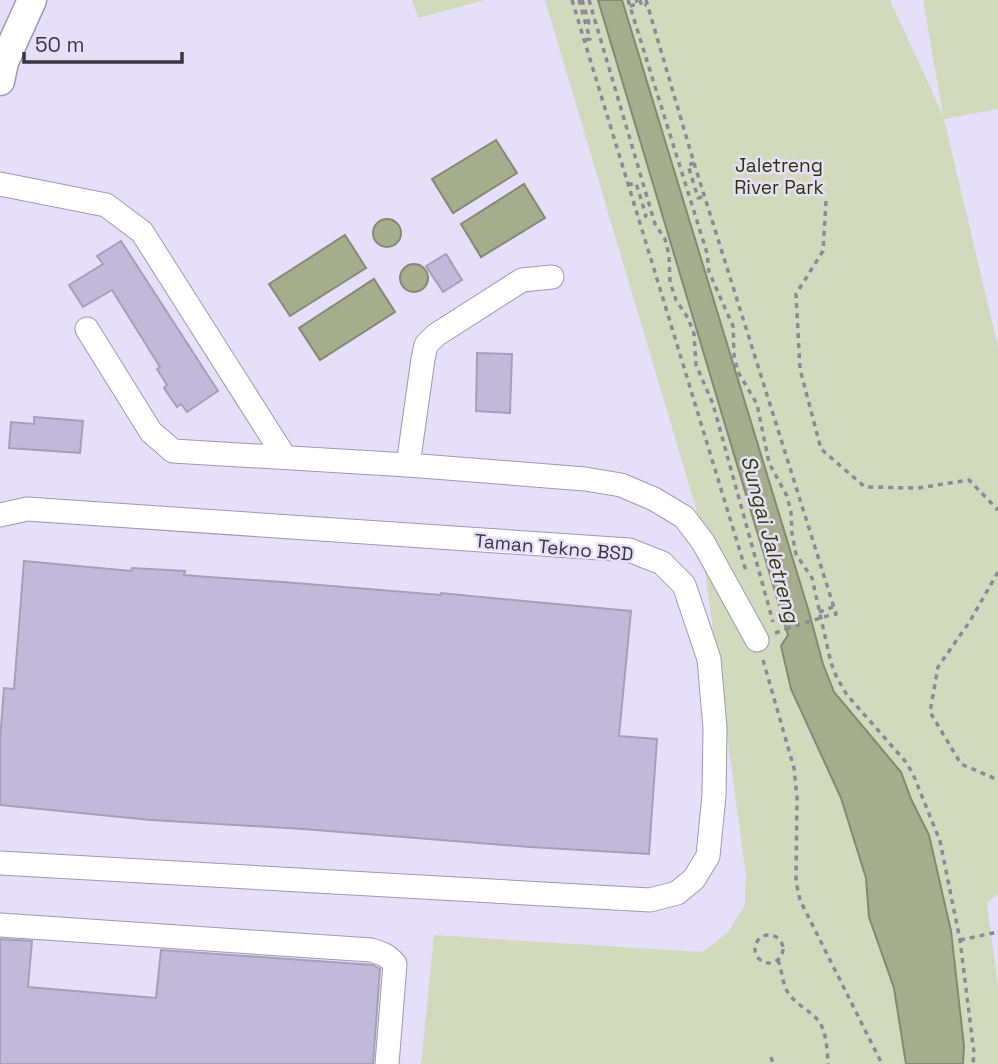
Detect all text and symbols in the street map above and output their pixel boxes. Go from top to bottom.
scale bar [24,21,182,65]
text: 50 m [35,31,85,58]
park label: Jaletreng River Park [734,153,824,200]
water label: Sungai Jaletreng [735,452,806,627]
street label: Taman Tekno BSD [473,528,634,567]

